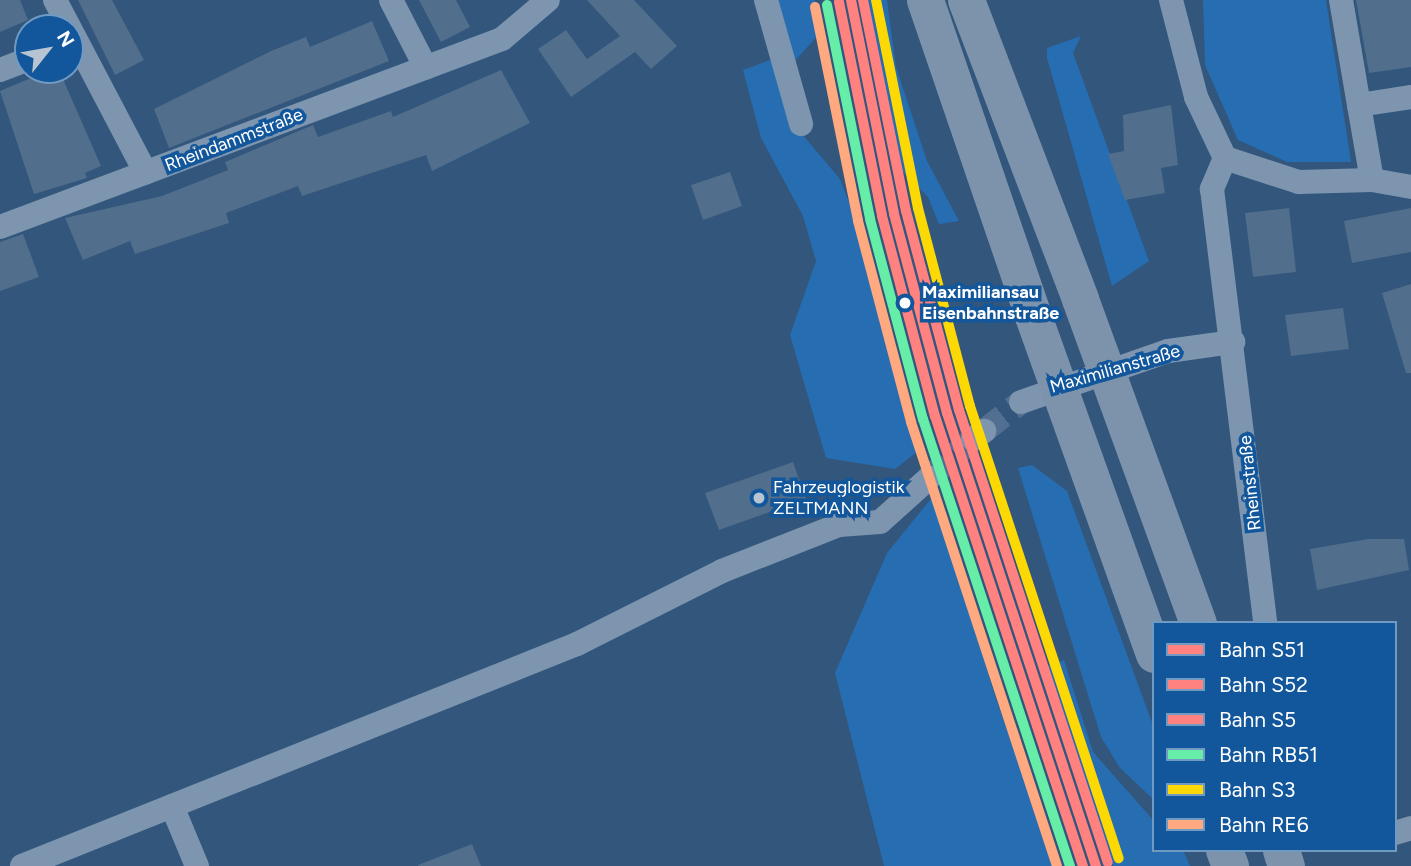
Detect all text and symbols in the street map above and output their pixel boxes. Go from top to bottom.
north arrow [14,14,84,84]
text: N [52,27,79,51]
street label: Rheindammstraße [162,104,306,176]
place label: Maximiliansau Eisenbahnstraße [922,282,1059,324]
marker: Maximiliansau Eisenbahnstraße [894,292,916,314]
street label: Maximilianstraße [1047,340,1183,398]
street label: Rheinstraße [1234,434,1266,532]
place label: Fahrzeuglogistik ZELTMANN [773,477,904,520]
marker: Fahrzeuglogistik ZELTMANN [751,490,767,506]
legend [1152,621,1397,852]
text: Bahn S51 [1219,637,1305,662]
text: Bahn S52 [1219,672,1308,697]
text: Bahn S5 [1219,707,1296,732]
text: Bahn RB51 [1219,742,1318,767]
text: Bahn S3 [1219,777,1295,802]
text: Bahn RE6 [1219,812,1309,837]

